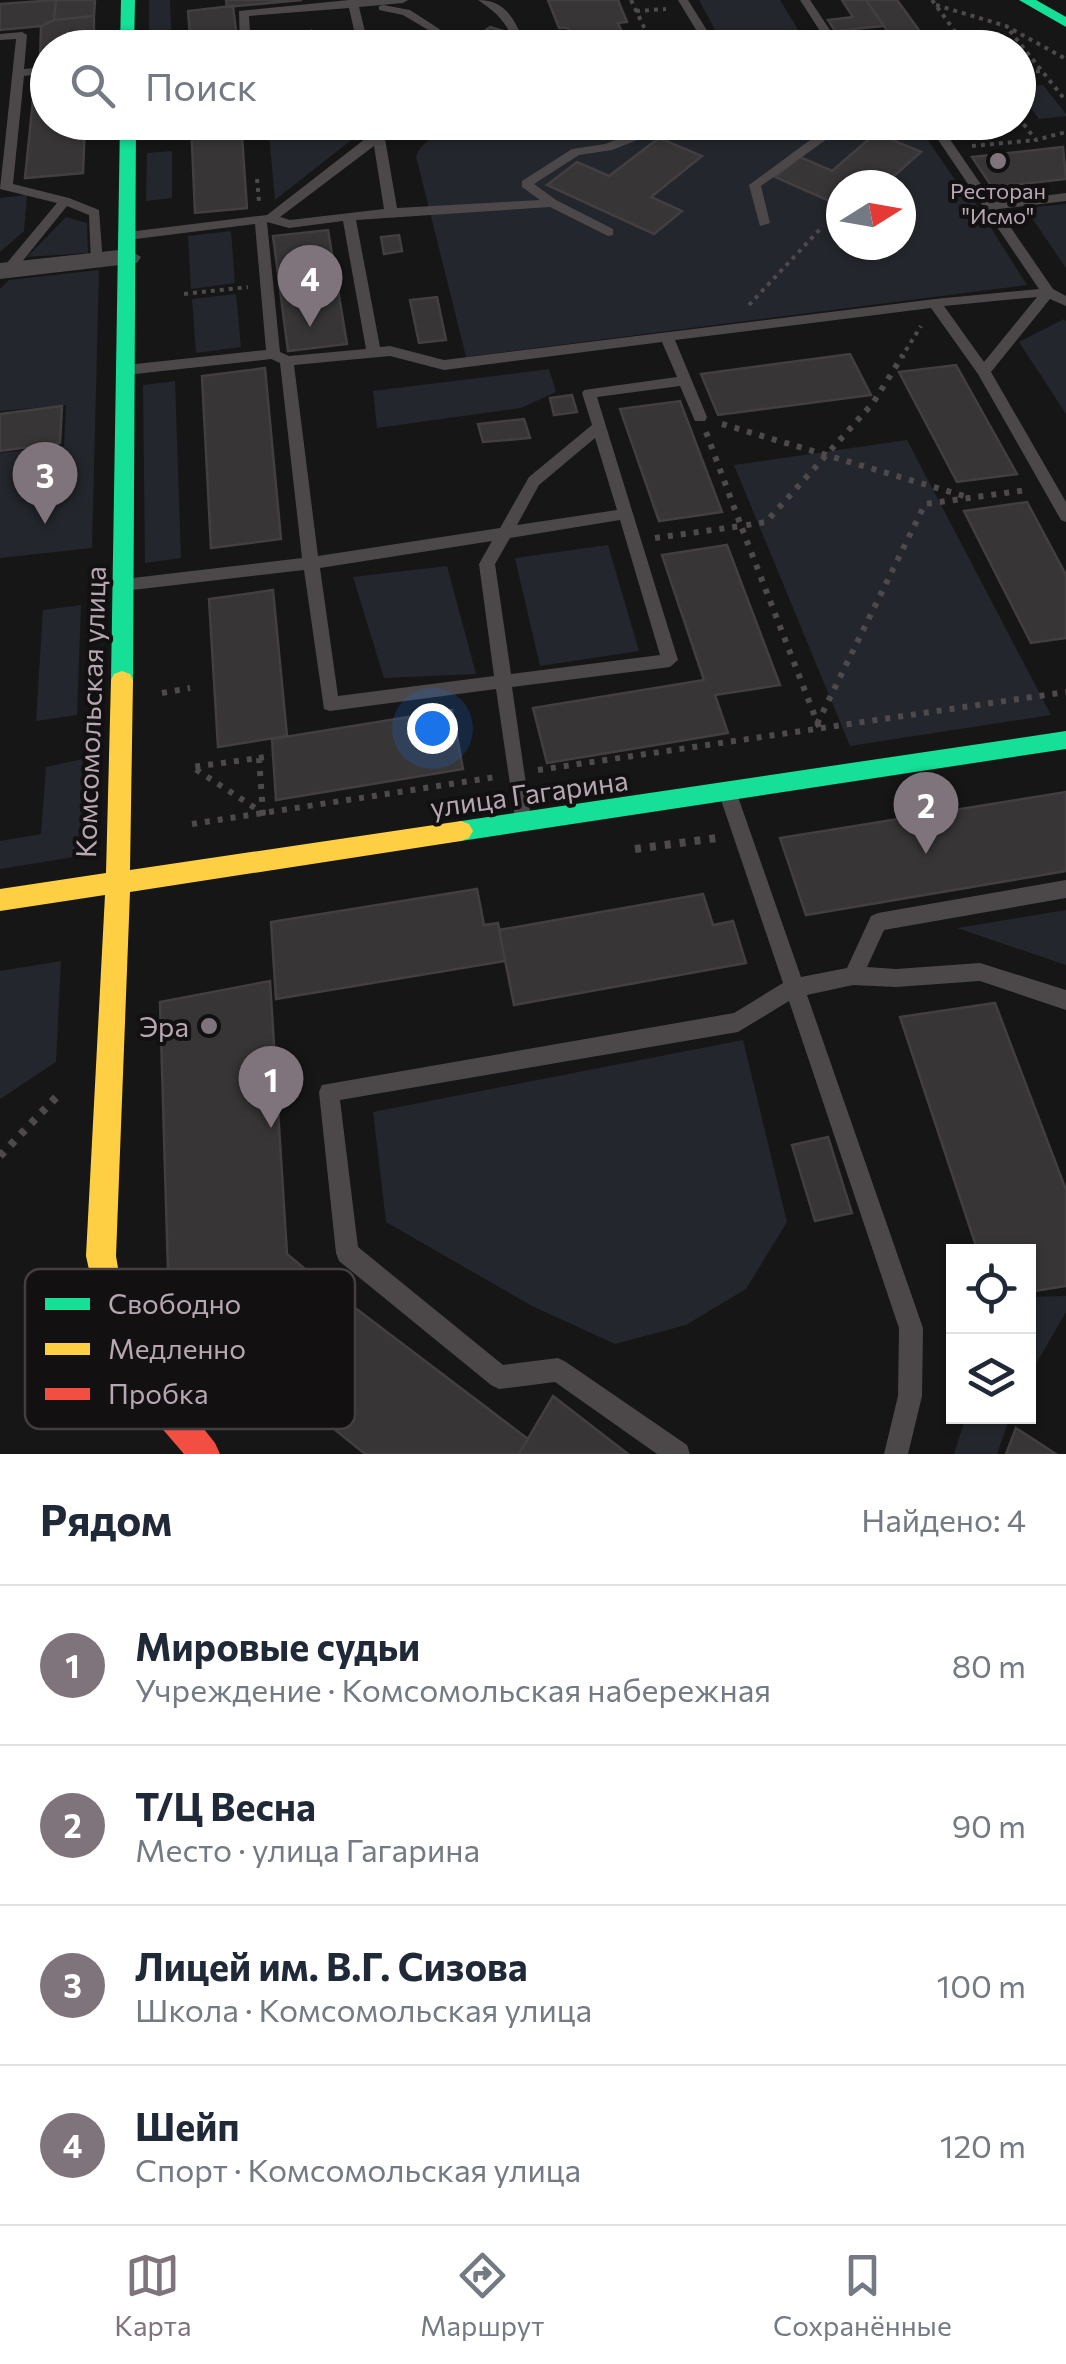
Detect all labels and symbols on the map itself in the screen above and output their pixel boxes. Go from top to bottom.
marker: Ресторан "Исмо" [987,150,1009,172]
north arrow [826,170,916,260]
place label: Ресторан "Исмо" [950,177,1046,229]
pin: 4 [278,245,342,327]
pin: 3 [12,442,78,524]
street label: Комсомольская улица [68,566,112,858]
your location [407,703,458,754]
street label: улица Гагарина [428,762,630,824]
pin: 2 [894,772,958,854]
place label: Эра [139,1009,189,1043]
marker: Эра [198,1015,220,1037]
pin: 1 [238,1046,304,1128]
legend [25,1269,355,1429]
text: Свободно [108,1286,241,1320]
text: Медленно [108,1331,246,1365]
text: Пробка [108,1376,208,1410]

